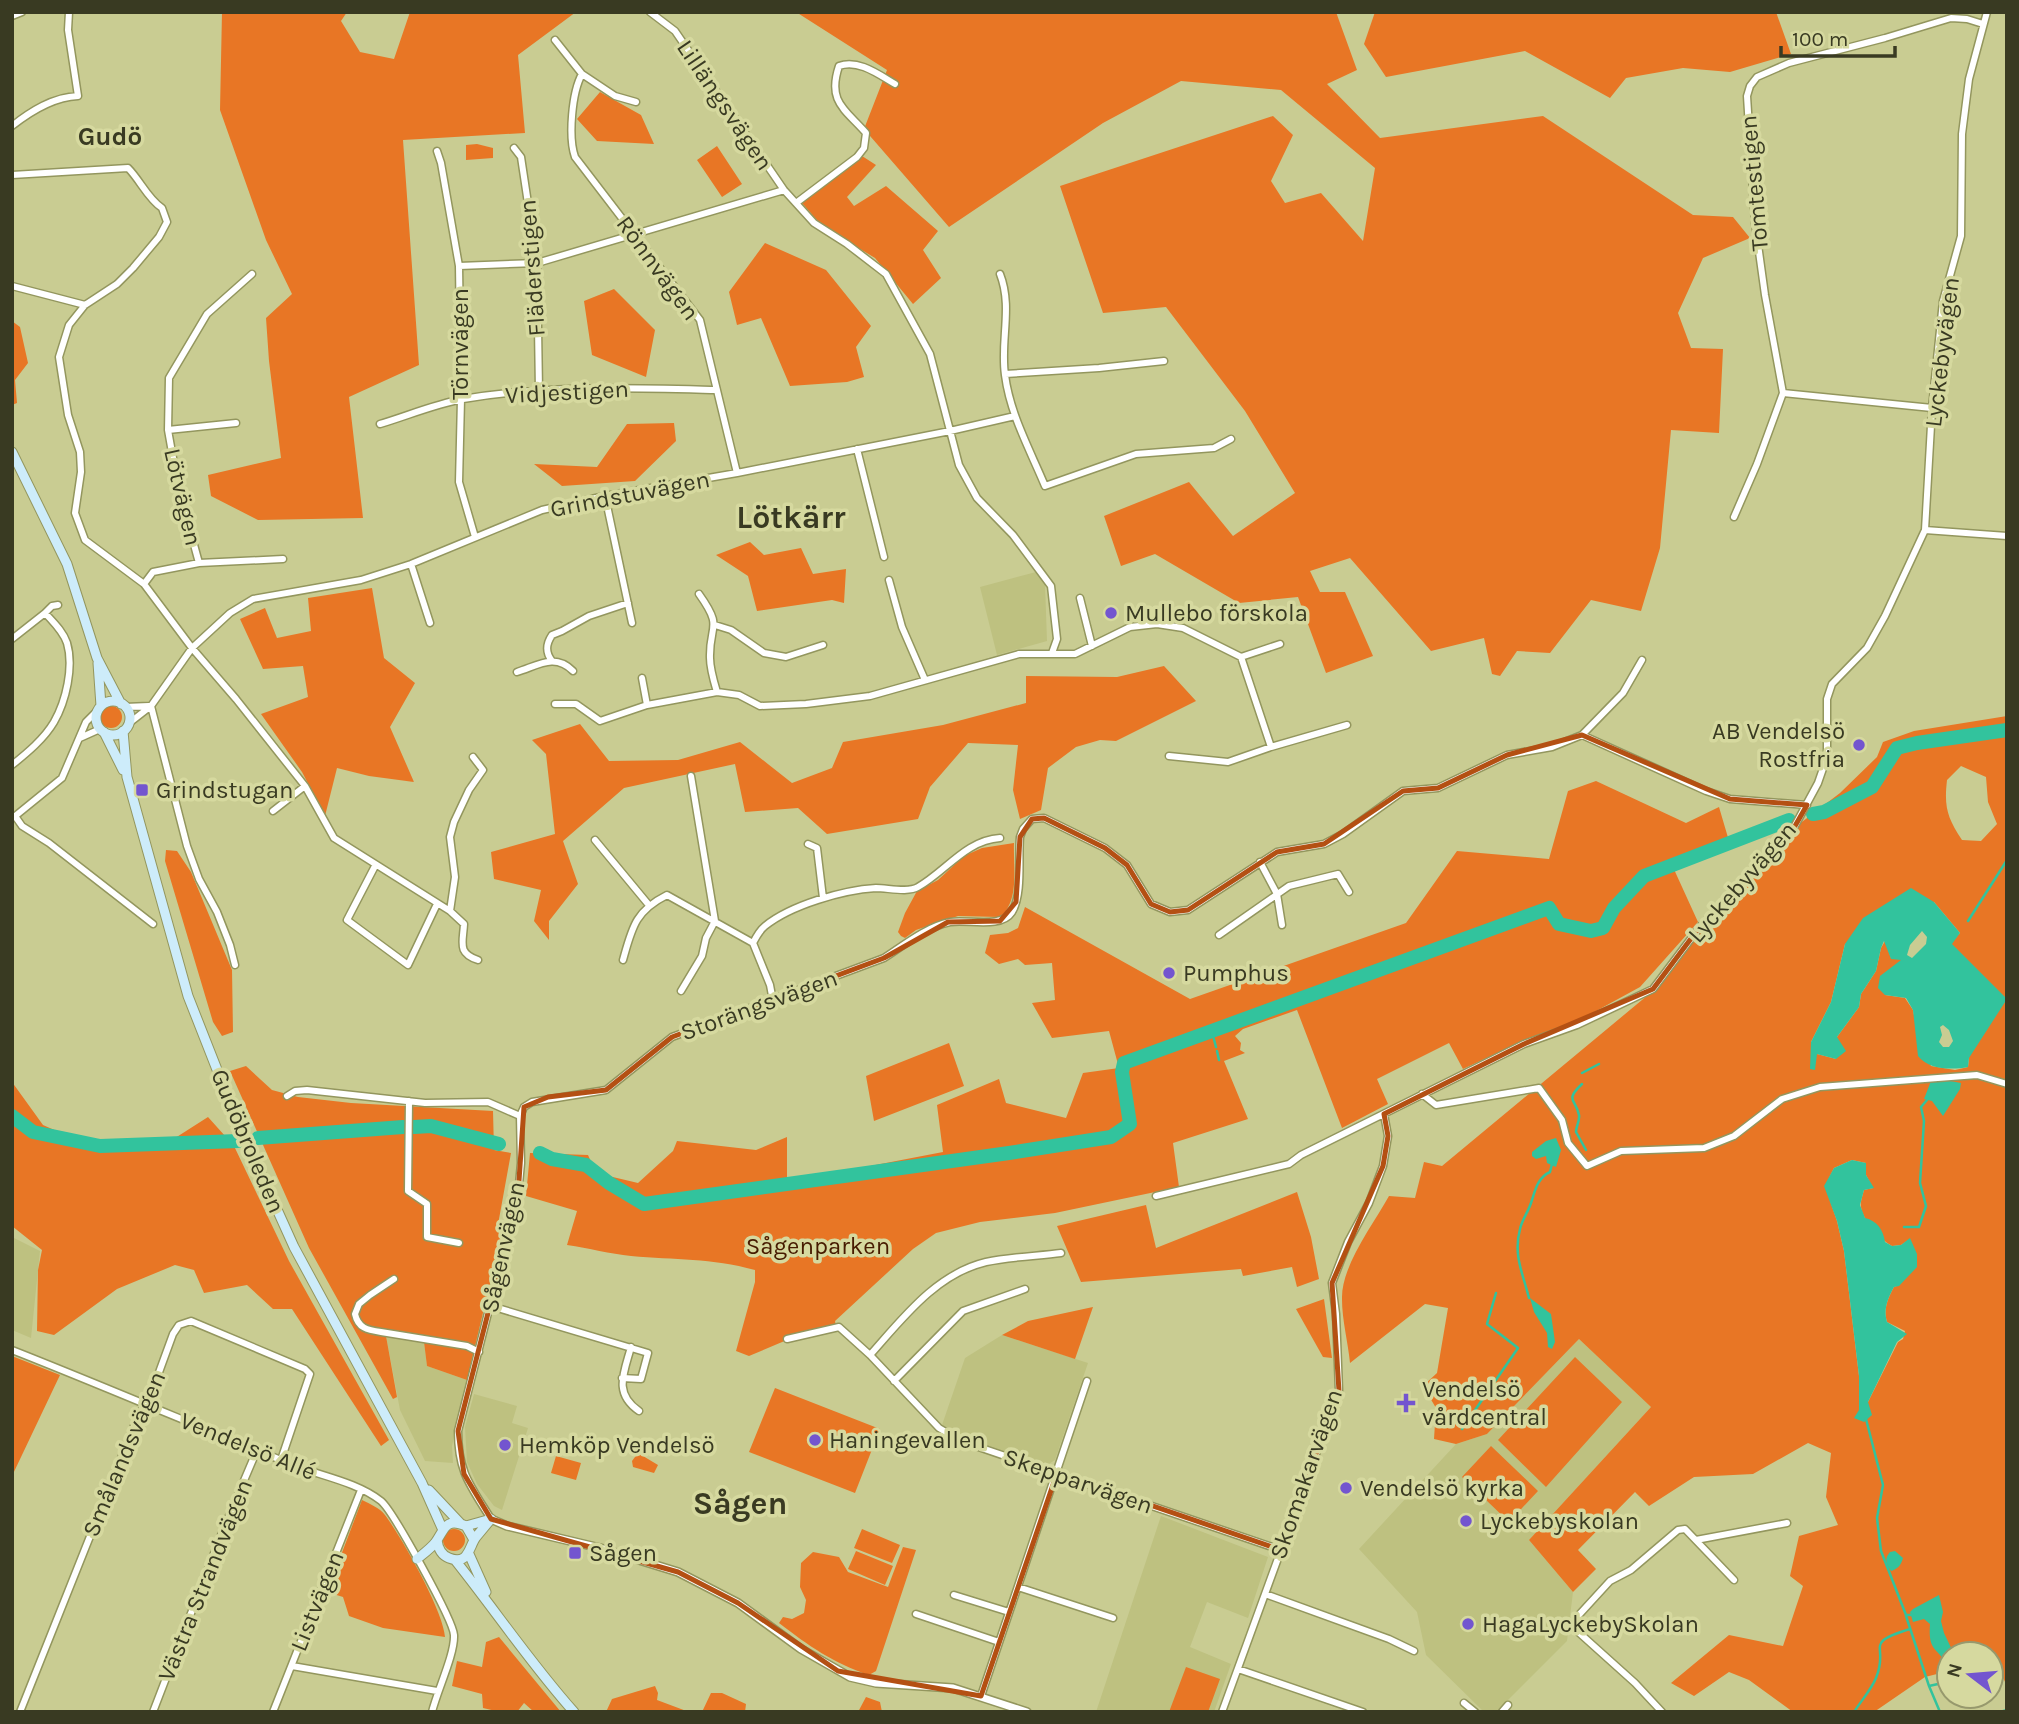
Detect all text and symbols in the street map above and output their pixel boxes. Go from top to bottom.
scale bar [1781,14,1895,58]
text: 100 m [1792,27,1849,51]
street label: Lillängsvägen [671,34,779,176]
street label: Tomtestigen [1734,114,1774,252]
district label: Gudö [78,121,142,152]
street label: Fläderstigen [513,199,551,337]
street label: Rönnvägen [611,210,705,326]
street label: Lyckebyvägen [1919,275,1965,429]
street label: Törnvägen [446,288,474,400]
street label: Vidjestigen [504,375,630,409]
street label: Lötvägen [158,446,208,548]
street label: Grindstuvägen [548,465,712,523]
district label: Lötkärr [736,499,846,536]
place label: Mullebo förskola [1125,599,1308,627]
marker: Mullebo förskola [1103,605,1119,621]
place label: AB Vendelsö Rostfria [1712,717,1845,773]
marker: AB Vendelsö Rostfria [1851,737,1867,753]
place label: Grindstugan [156,776,293,804]
marker: Grindstugan [134,782,150,798]
street label: Lyckebyvägen [1682,816,1802,948]
place label: Pumphus [1183,959,1289,987]
street label: Storängsvägen [677,964,841,1046]
marker: Pumphus [1161,965,1177,981]
street label: Gudöbroleden [205,1065,291,1217]
street label: Sågenvägen [475,1179,531,1315]
park label: Sågenparken [746,1232,890,1260]
street label: Smålandsvägen [77,1367,171,1541]
place label: Vendelsö vårdcentral [1422,1375,1547,1431]
street label: Skomakarvägen [1264,1385,1348,1563]
marker: Vendelsö vårdcentral [1396,1393,1416,1413]
street label: Vendelsö Allé [176,1406,320,1486]
place label: Haningevallen [829,1426,986,1454]
place label: Hemköp Vendelsö [519,1431,715,1459]
marker: Haningevallen [807,1432,823,1448]
marker: Hemköp Vendelsö [497,1437,513,1453]
street label: Skepparvägen [1000,1442,1156,1520]
place label: Vendelsö kyrka [1360,1474,1524,1502]
street label: Västra Strandvägen [152,1475,258,1685]
marker: Vendelsö kyrka [1338,1480,1354,1496]
district label: Sågen [693,1485,787,1522]
place label: Lyckebyskolan [1480,1507,1639,1535]
marker: Lyckebyskolan [1458,1513,1474,1529]
place label: Sågen [589,1539,657,1567]
marker: Sågen [567,1545,583,1561]
street label: Listvägen [284,1547,350,1655]
place label: HagaLyckebySkolan [1482,1610,1699,1638]
marker: HagaLyckebySkolan [1460,1616,1476,1632]
north arrow [1935,1640,2005,1710]
text: N [1942,1661,1967,1680]

